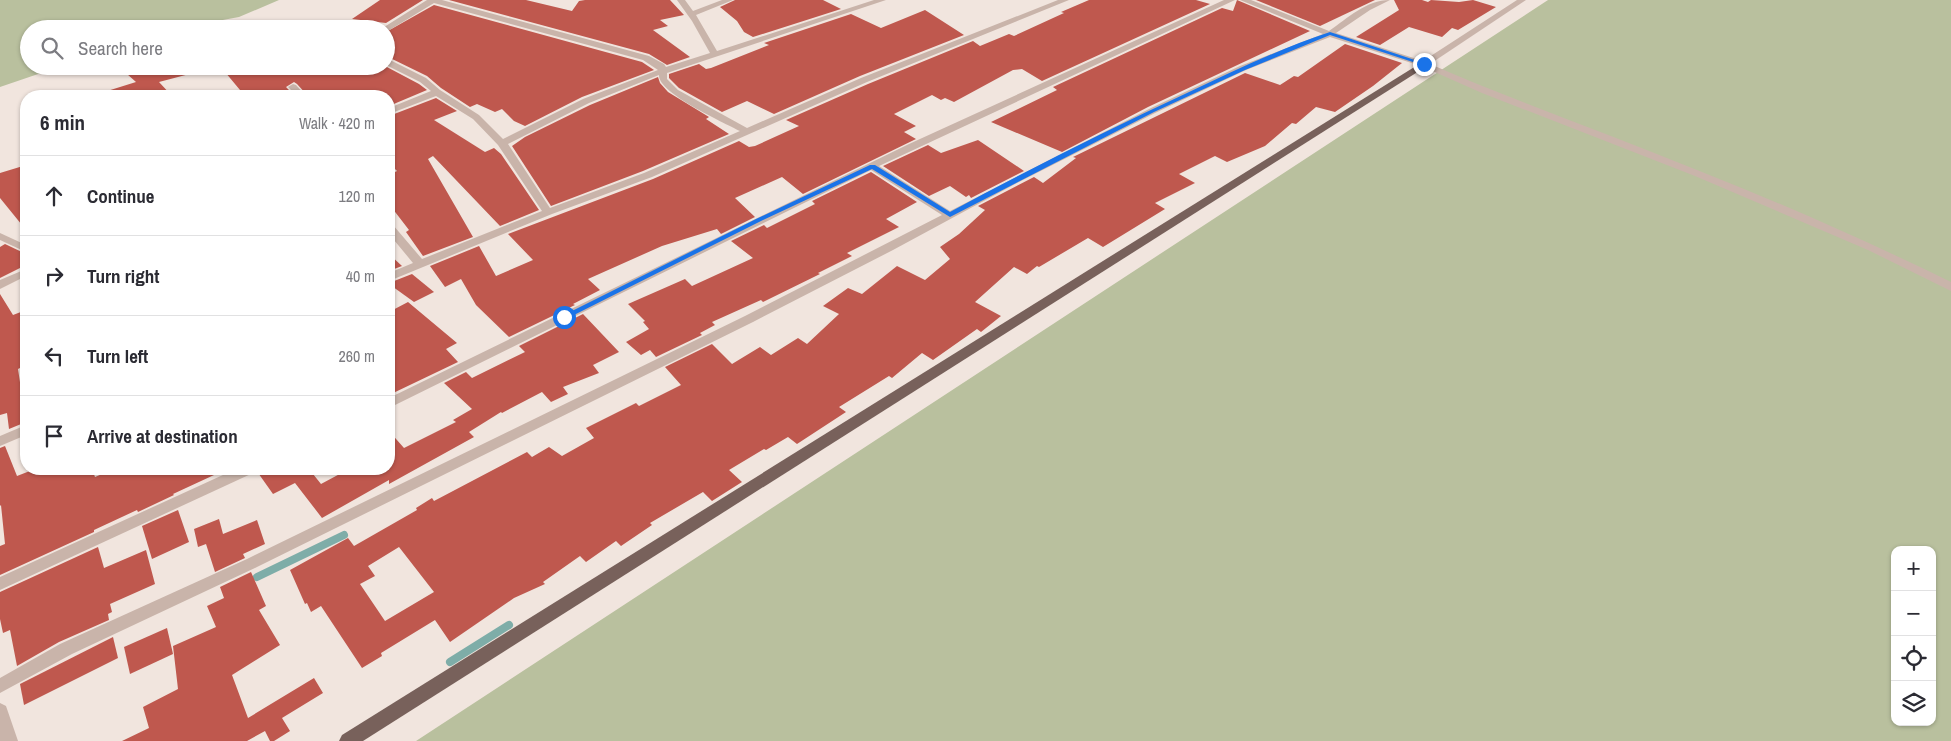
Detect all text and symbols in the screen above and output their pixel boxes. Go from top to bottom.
search box [20,20,395,75]
icon: search [38,34,66,62]
text: Search here [78,35,163,61]
route end [1413,53,1436,76]
text: 6 min [40,108,85,137]
text: Walk · 420 m [299,112,375,134]
icon: ahead [40,182,68,210]
text: Continue [87,183,155,209]
text: 120 m [339,185,375,207]
icon: right [40,262,68,290]
text: Turn right [87,263,159,289]
text: 40 m [346,265,375,287]
route start [553,306,576,329]
icon: left [40,342,68,370]
text: Turn left [87,343,148,369]
text: 260 m [339,345,375,367]
icon: arrive [40,422,68,450]
text: Arrive at destination [87,423,238,449]
map controls [1891,546,1936,726]
button: + [1891,546,1936,591]
button: − [1891,591,1936,636]
button: locate [1891,636,1936,681]
button: layers [1891,681,1936,726]

